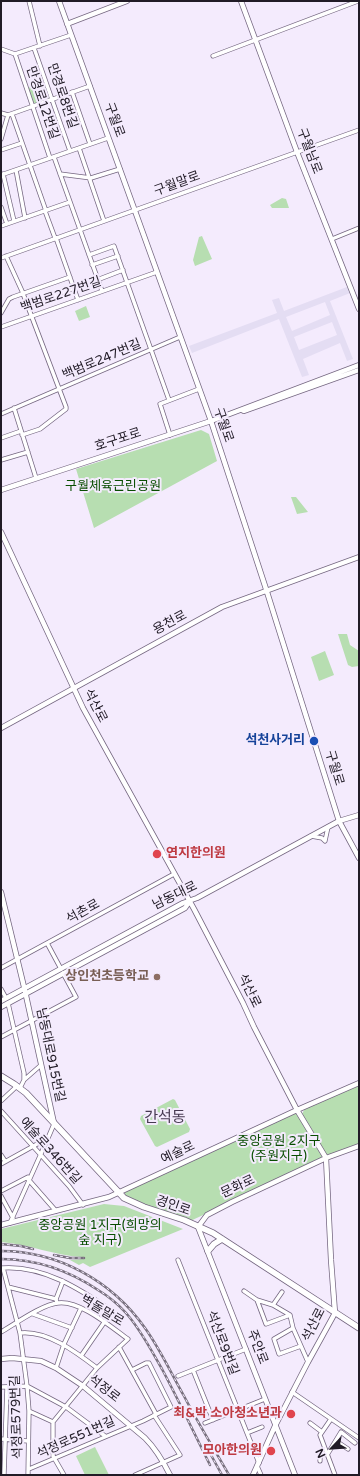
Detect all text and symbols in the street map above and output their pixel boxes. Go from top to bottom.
street label: 만경로8번길 [44,61,80,131]
street label: 만경로12번길 [22,64,62,142]
street label: 구월로 [101,100,127,140]
street label: 구월남로 [293,126,325,176]
street label: 구월말로 [152,168,202,200]
street label: 백범로227번길 [19,274,103,316]
street label: 백범로247번길 [60,336,144,384]
street label: 구월로 [210,405,236,445]
street label: 호구포로 [93,425,143,455]
park label: 구월체육근린공원 [65,479,161,495]
street label: 용천로 [150,608,190,638]
street label: 석산로 [80,686,110,726]
place label: 석천사거리 [245,733,305,749]
marker: 석천사거리 [308,735,320,747]
street label: 구월로 [321,749,347,787]
place label: 연지한의원 [166,846,226,862]
marker: 연지한의원 [151,848,163,860]
street label: 남동대로 [150,879,200,913]
street label: 석촌로 [64,896,102,928]
place label: 상인천초등학교 [65,969,149,985]
street label: 석산로 [234,971,264,1011]
marker: 상인천초등학교 [152,972,162,982]
street label: 남동대로915번길 [32,1006,68,1104]
district label: 간석동 [144,1109,186,1127]
street label: 예술로346번길 [16,1114,84,1188]
park label: 중앙공원 2지구 (주원지구) [237,1134,321,1165]
street label: 예술로 [158,1138,198,1168]
street label: 문화로 [218,1172,258,1202]
street label: 경인로 [153,1193,193,1219]
park label: 중앙공원 1지구(희망의 숲 지구) [38,1218,162,1249]
street label: 벽돌말로 [77,1292,127,1330]
street label: 석산로 [299,1305,329,1345]
street label: 석산로9번길 [203,1308,241,1378]
street label: 주안로 [243,1327,271,1367]
street label: 석정로 [85,1372,123,1406]
street label: 석정로579번길 [8,1375,26,1459]
place label: 최&박 소아청소년과 [173,1406,282,1422]
marker: 최&박 소아청소년과 [285,1408,297,1420]
street label: 석정로551번길 [34,1414,118,1462]
north arrow [312,1428,352,1468]
place label: 모아한의원 [202,1443,262,1459]
marker: 모아한의원 [265,1445,277,1457]
text: N [313,1447,328,1460]

